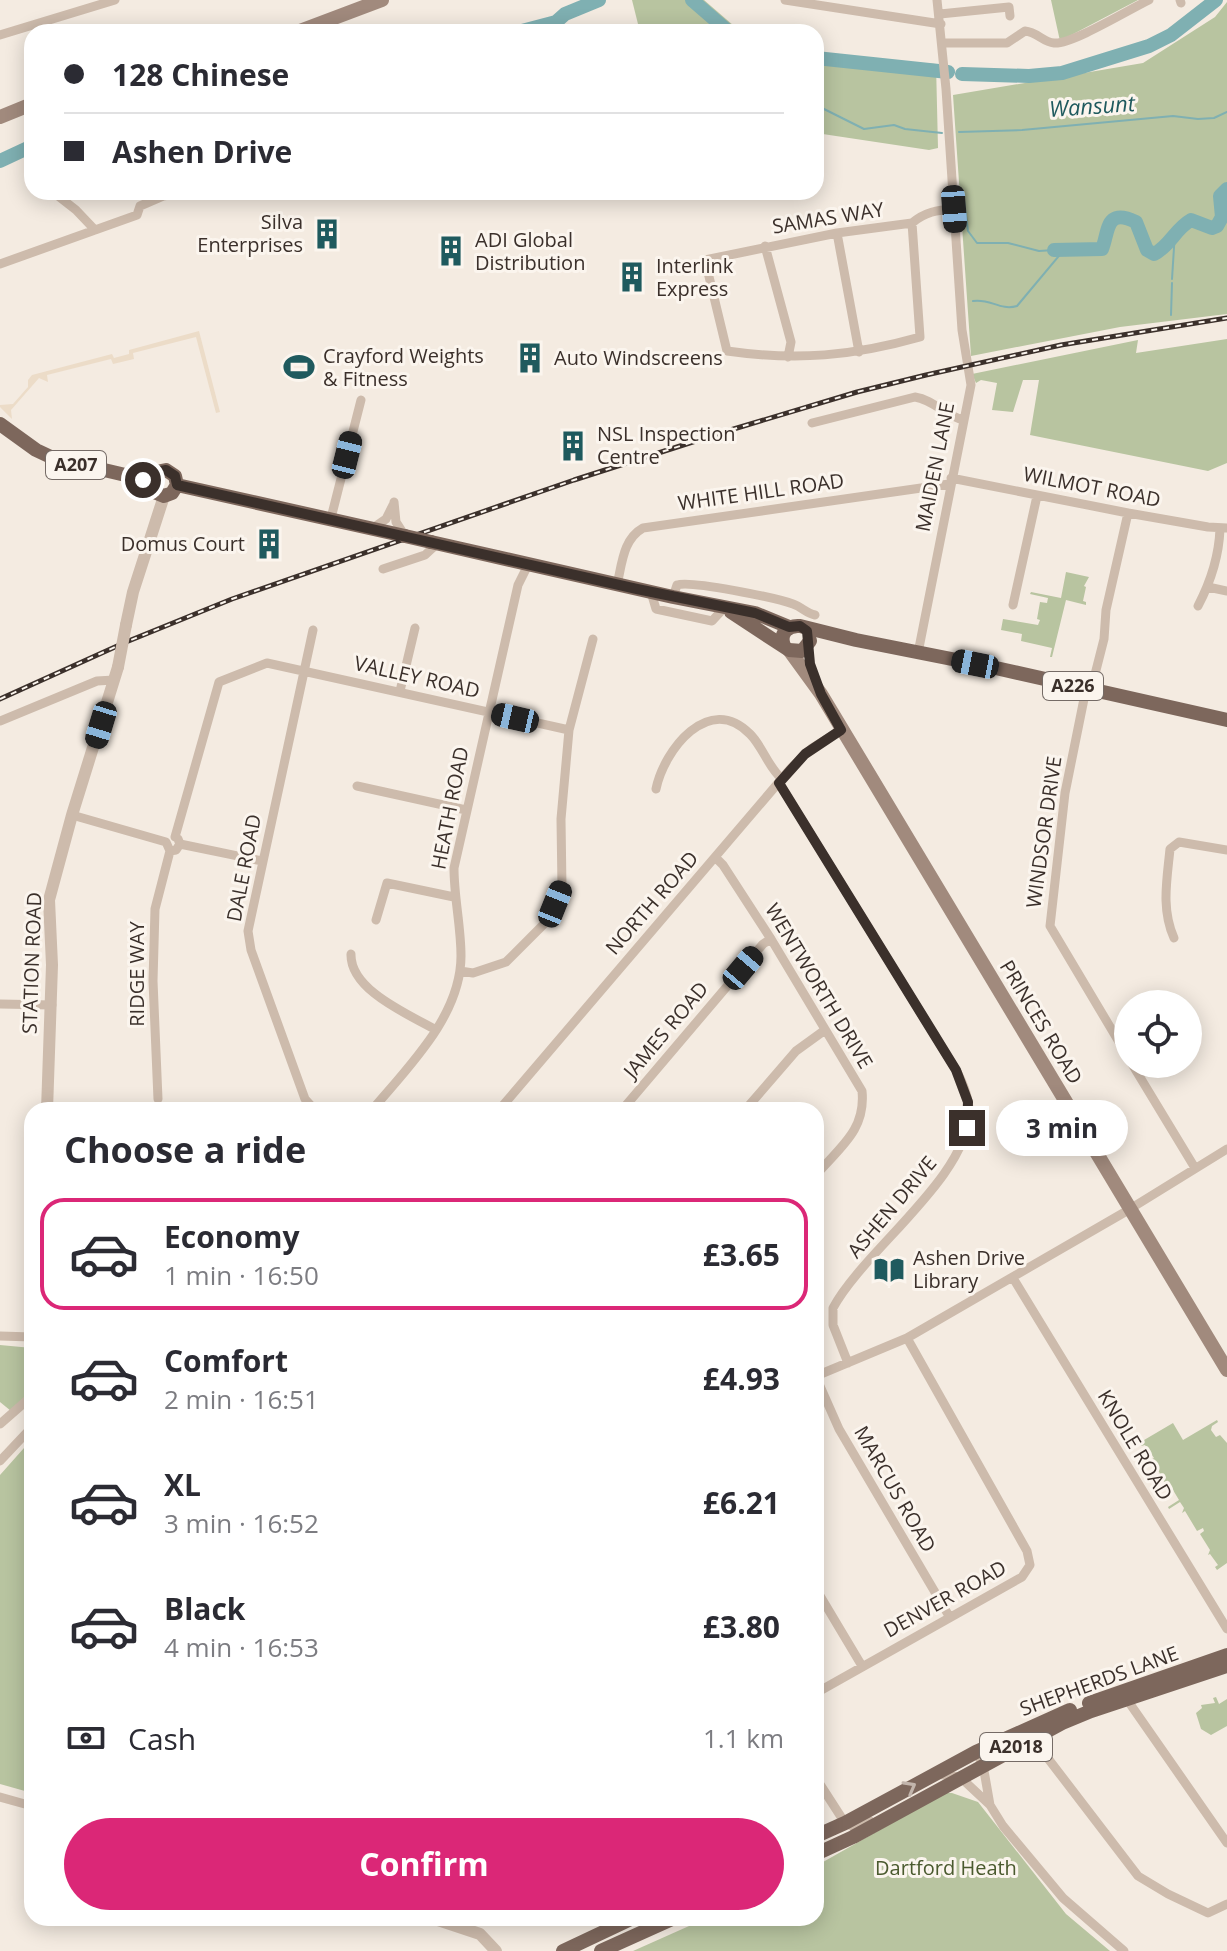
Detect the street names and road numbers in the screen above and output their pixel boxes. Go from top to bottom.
street label: SAMAS WAY [770,195,886,240]
street label: MAIDEN LANE [909,400,960,534]
road number: A207 [46,451,106,479]
street label: WILMOT ROAD [1021,460,1163,513]
street label: WHITE HILL ROAD [676,466,846,517]
street label: VALLEY ROAD [352,649,483,704]
road number: A226 [1043,672,1103,700]
street label: HEATH ROAD [424,744,475,872]
street label: WINDSOR DRIVE [1019,754,1068,910]
street label: DALE ROAD [220,812,267,924]
street label: NORTH ROAD [599,845,704,960]
street label: STATION ROAD [16,892,47,1034]
street label: WENTWORTH DRIVE [759,898,880,1073]
street label: RIDGE WAY [123,920,150,1027]
street label: PRINCES ROAD [994,955,1089,1089]
street label: JAMES ROAD [616,976,714,1085]
street label: ASHEN DRIVE [841,1150,942,1263]
street label: KNOLE ROAD [1092,1384,1179,1505]
street label: MARCUS ROAD [848,1421,942,1557]
street label: DENVER ROAD [879,1554,1011,1643]
street label: SHEPHERDS LANE [1016,1639,1182,1722]
road number: A2018 [980,1733,1052,1761]

